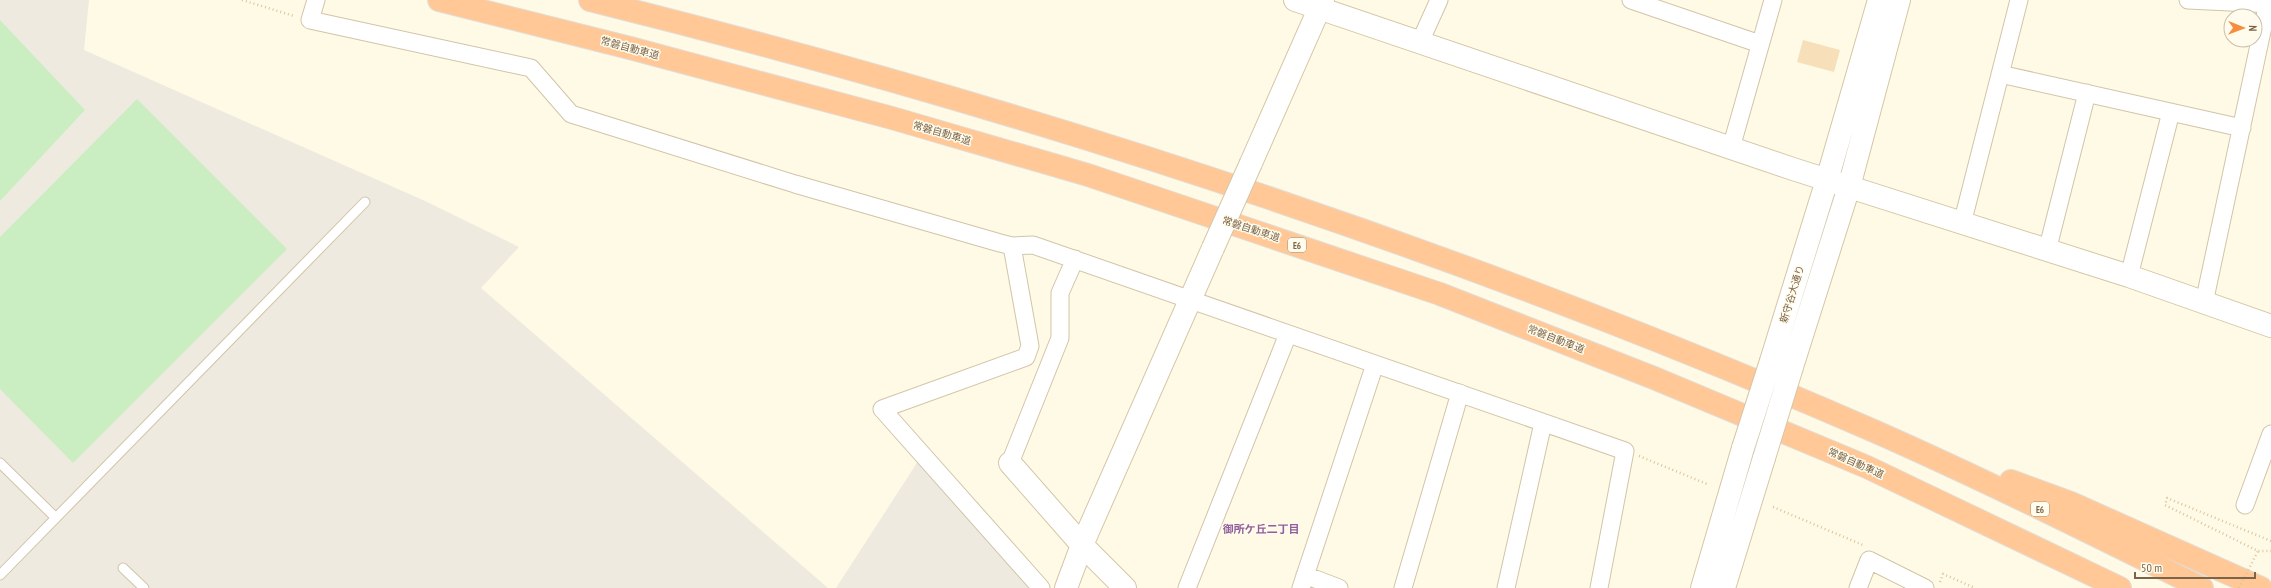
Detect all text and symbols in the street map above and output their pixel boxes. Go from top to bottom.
north arrow [2223,8,2263,48]
text: N [2246,25,2260,31]
street label: 常磐自動車道 [599,34,661,62]
street label: 常磐自動車道 [911,118,973,148]
street label: 常磐自動車道 [1220,214,1282,244]
road number: E6 [1288,238,1306,252]
street label: 新守谷大通り [1777,263,1807,325]
street label: 常磐自動車道 [1526,322,1586,356]
street label: 常磐自動車道 [1826,445,1886,481]
road number: E6 [2031,502,2049,516]
district label: 御所ケ丘二丁目 [1223,522,1300,536]
scale bar [2135,554,2255,580]
text: 50 m [2141,560,2162,575]

